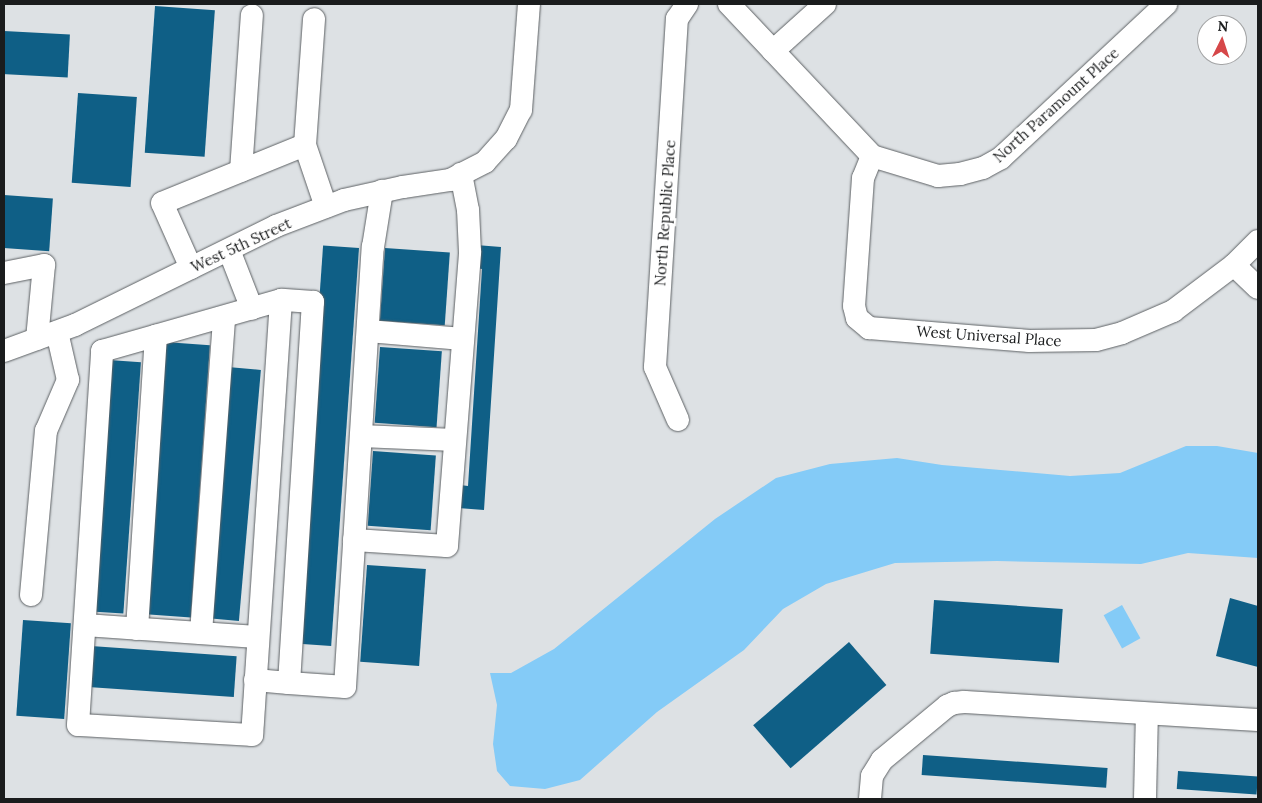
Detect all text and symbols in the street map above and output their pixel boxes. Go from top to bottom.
north arrow [1197,15,1247,65]
text: N [1217,17,1229,35]
street label: North Paramount Place [989,44,1123,166]
street label: North Republic Place [651,139,679,287]
street label: West 5th Street [188,214,294,276]
street label: West Universal Place [916,322,1062,350]

